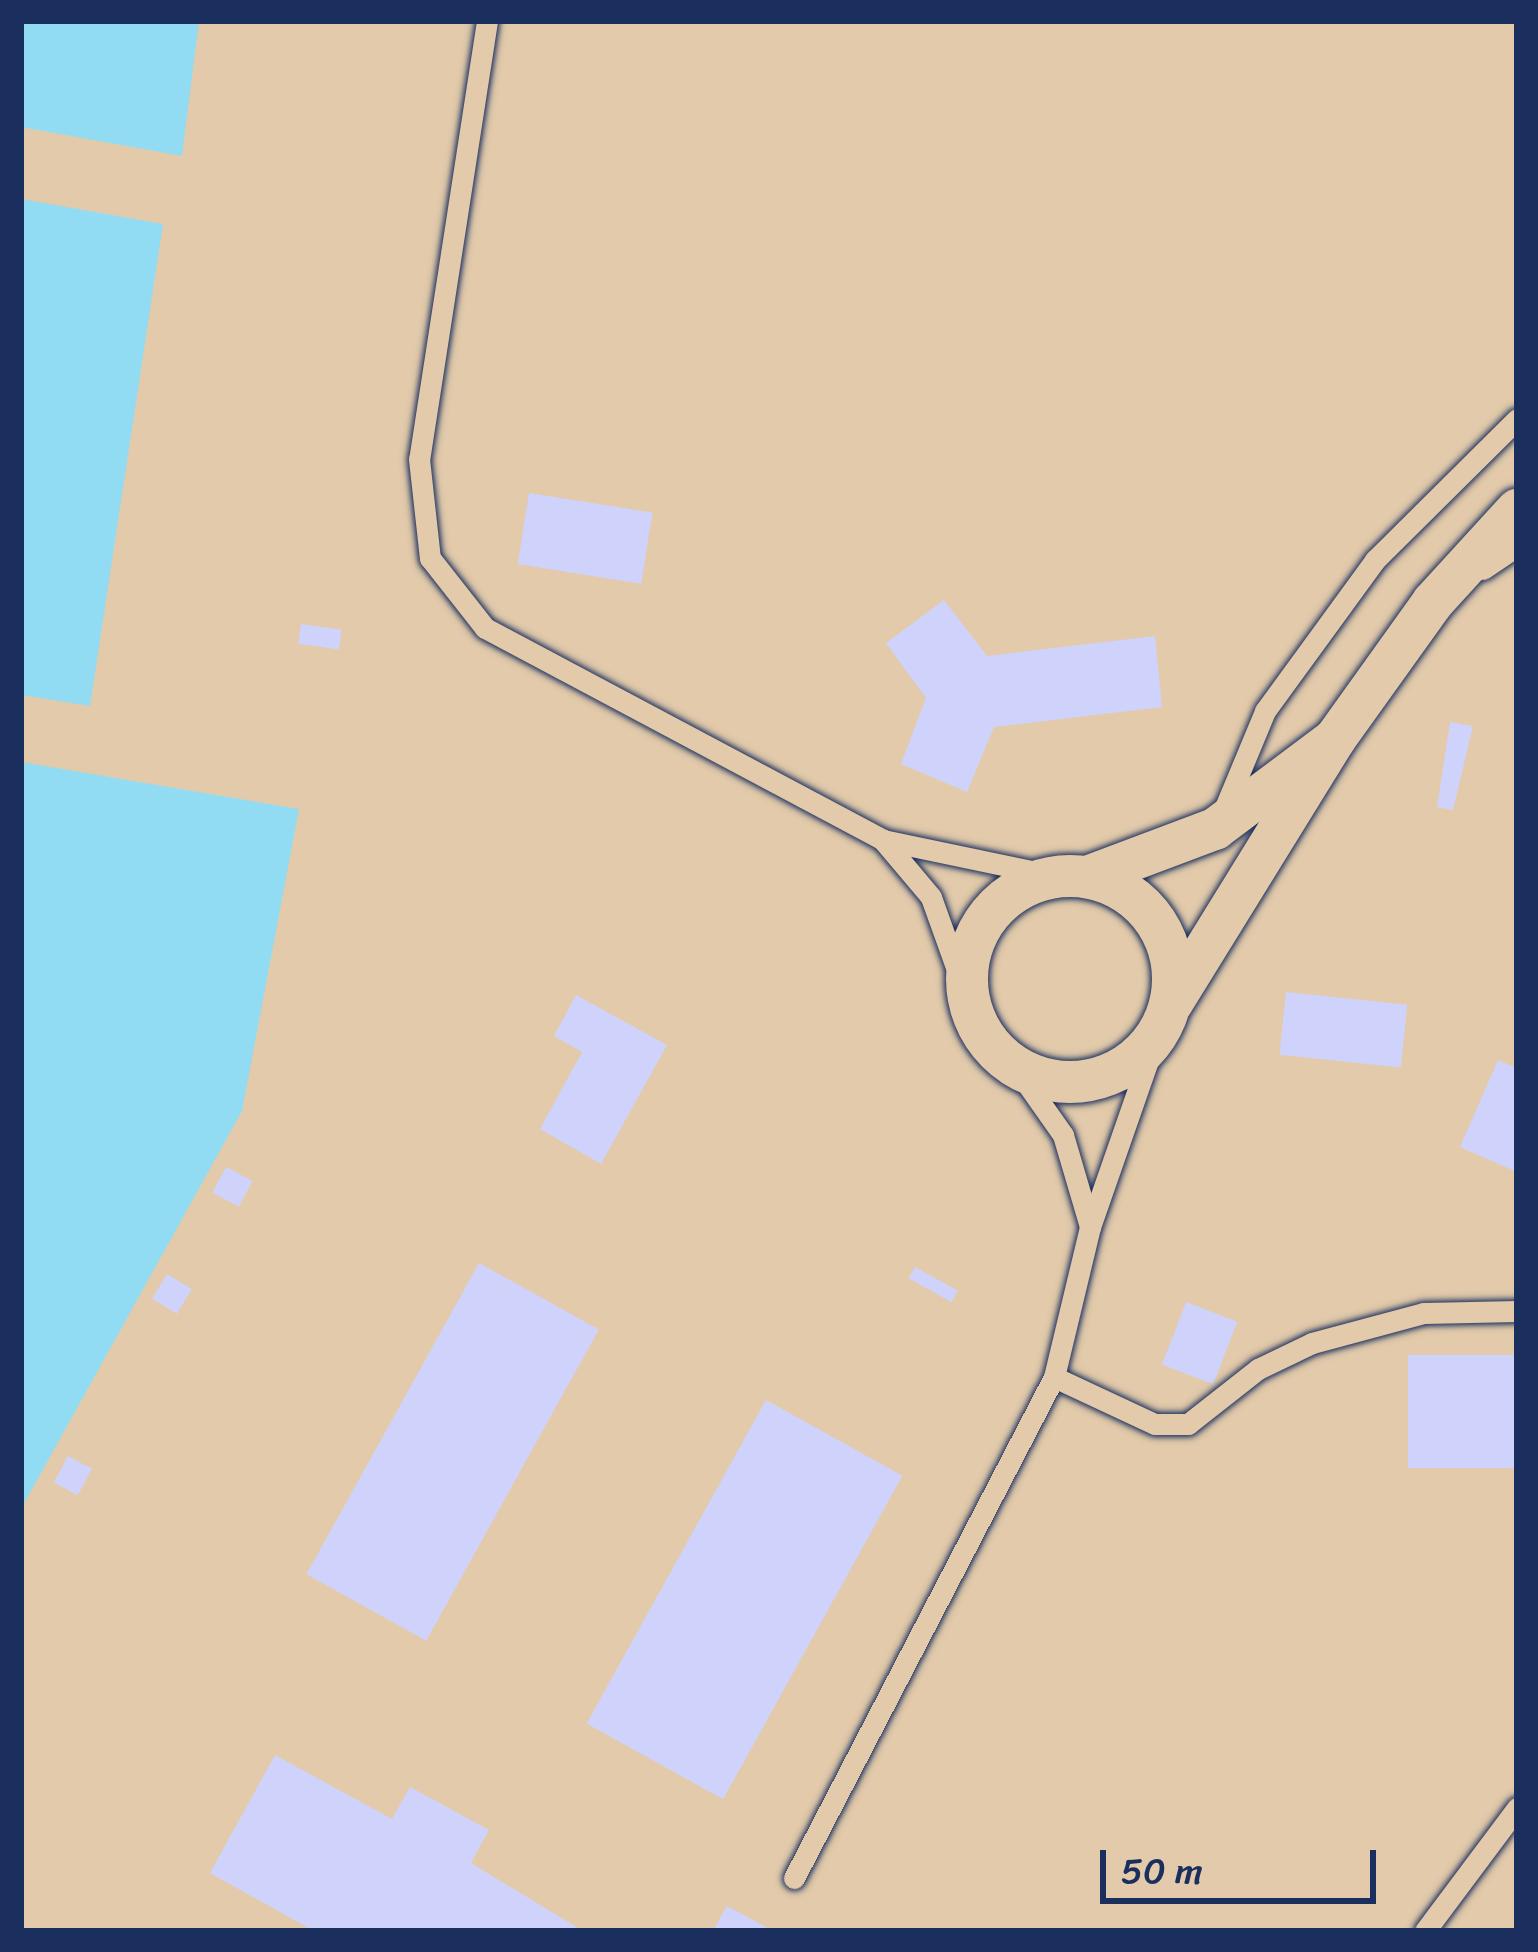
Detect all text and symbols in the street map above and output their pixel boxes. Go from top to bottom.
scale bar [1106,1826,1382,1900]
text: 50 m [1121,1839,1203,1903]

